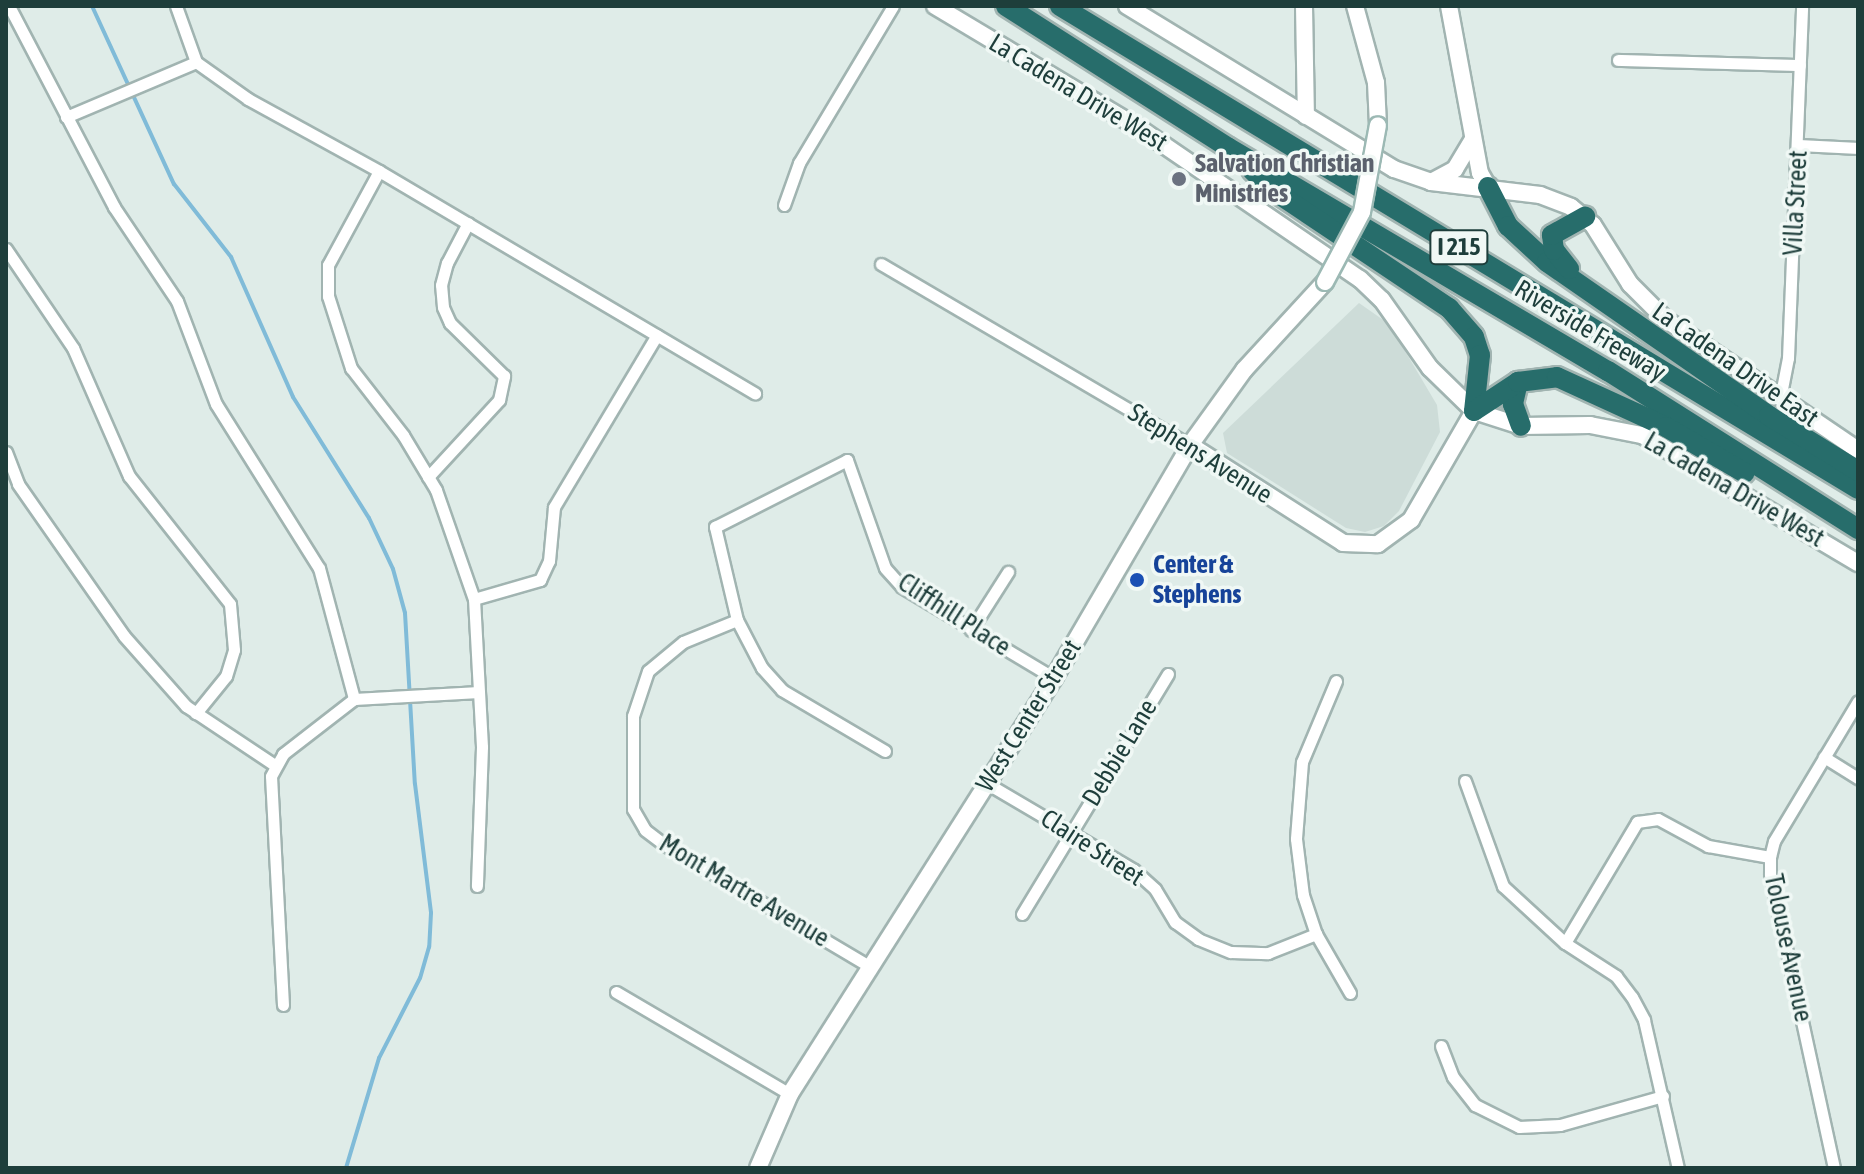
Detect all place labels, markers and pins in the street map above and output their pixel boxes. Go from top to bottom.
place label: Salvation Christian Ministries [1195,148,1374,210]
marker: Salvation Christian Ministries [1170,170,1188,188]
place label: Center & Stephens [1153,549,1241,610]
marker: Center & Stephens [1128,571,1146,589]

